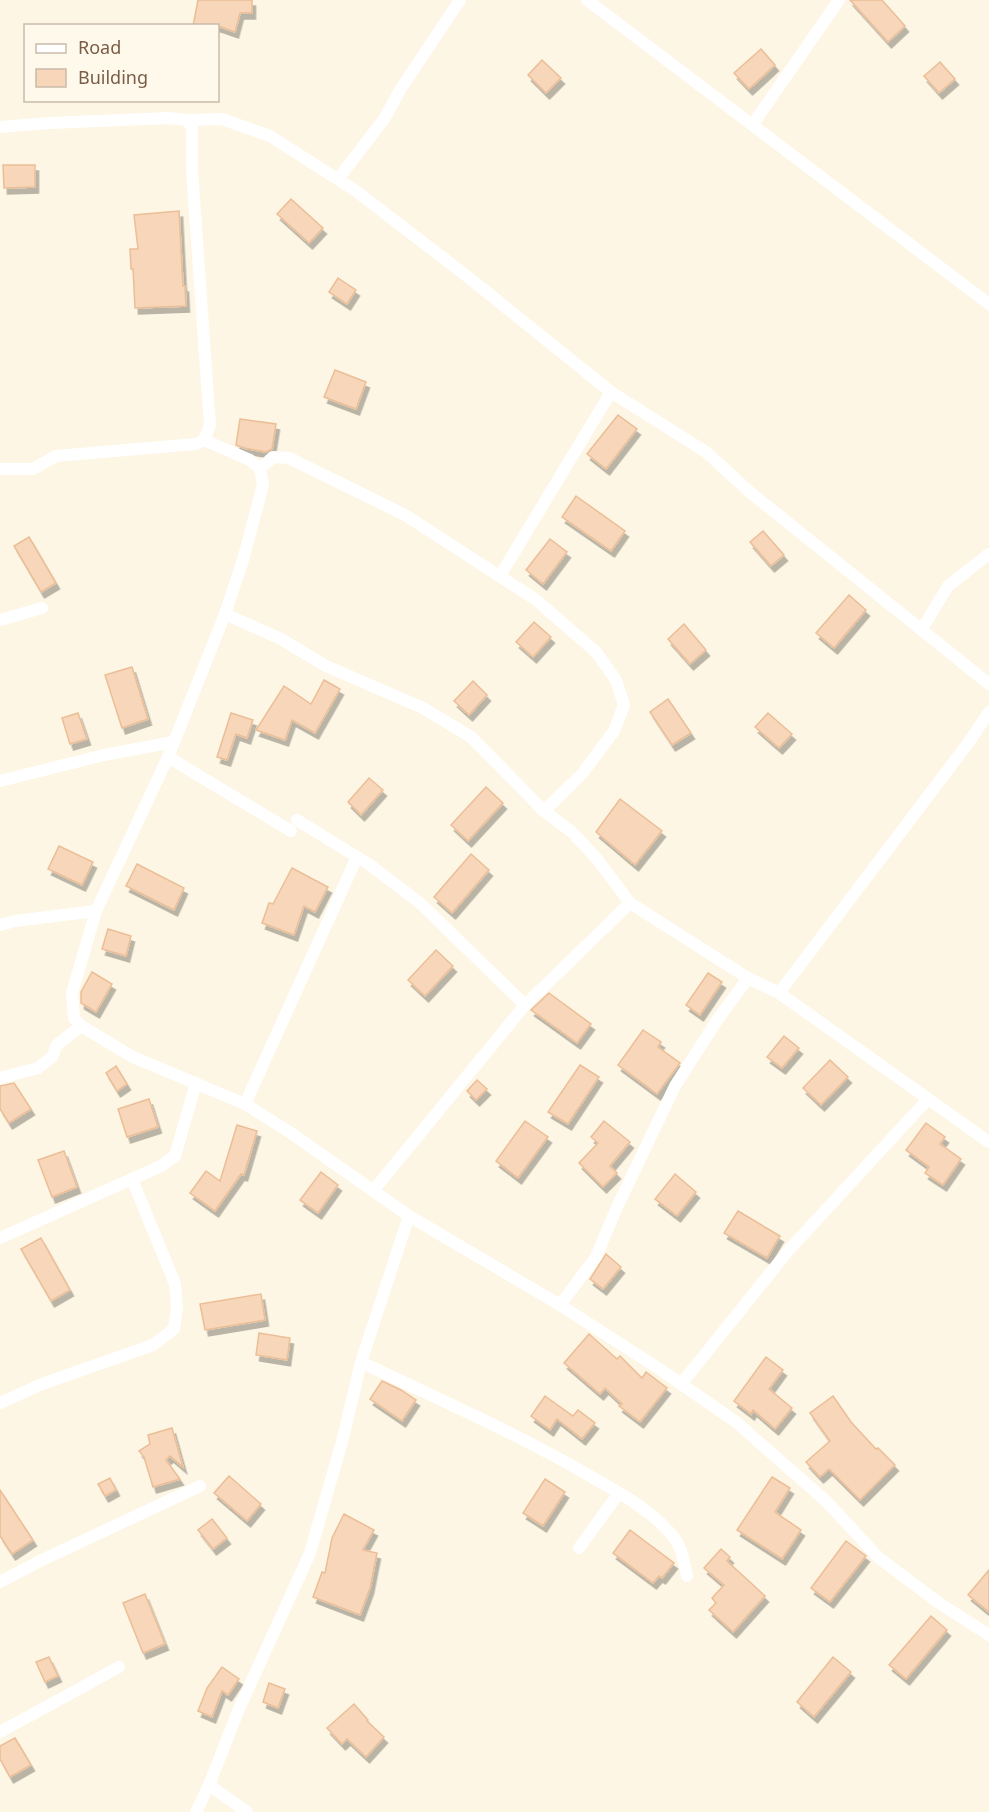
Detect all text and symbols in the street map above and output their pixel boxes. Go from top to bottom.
legend [24,24,219,102]
text: Road [78,35,121,59]
text: Building [78,65,148,89]

